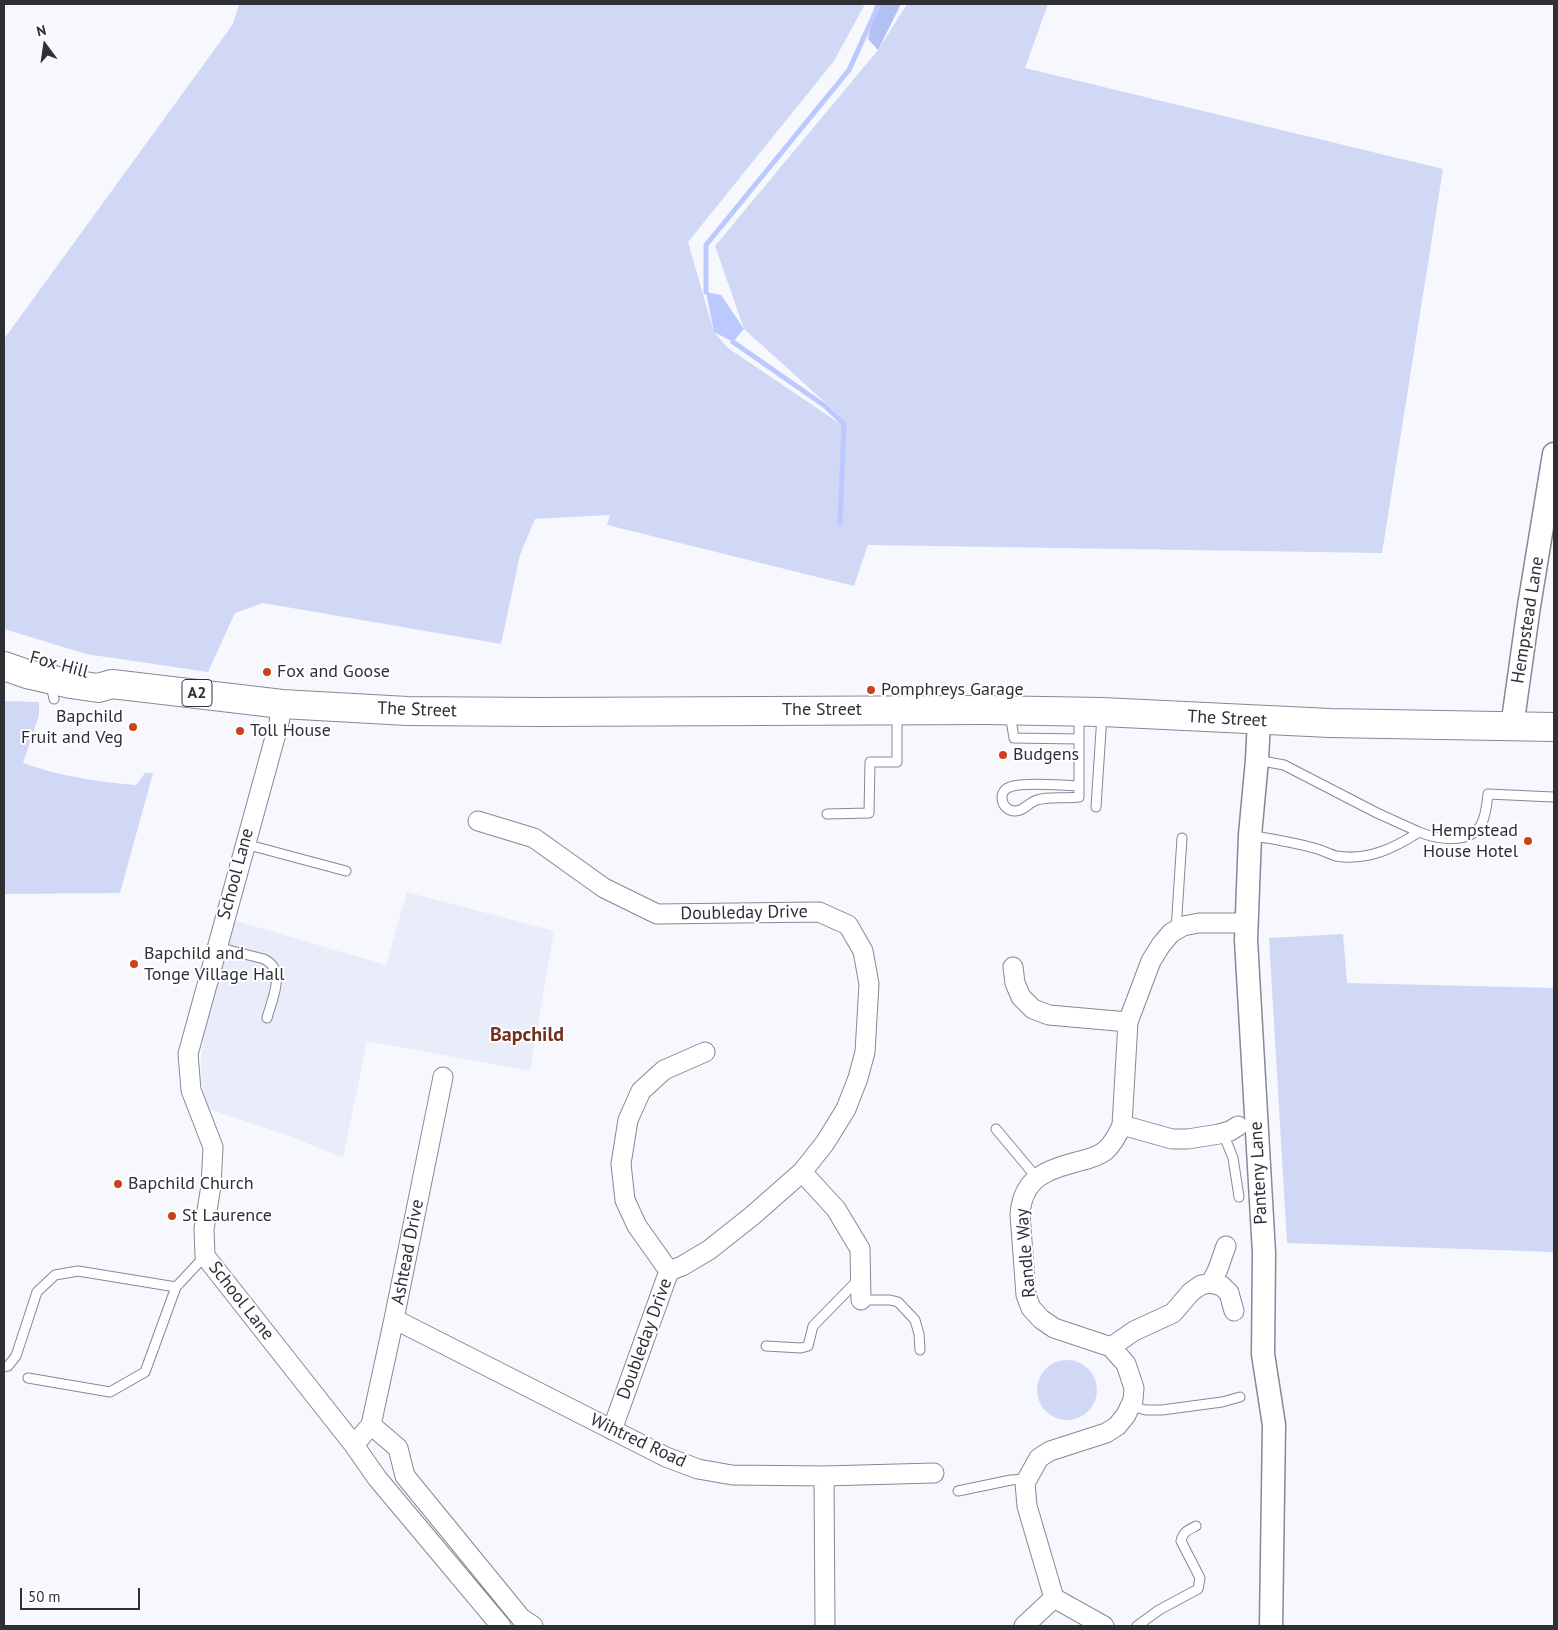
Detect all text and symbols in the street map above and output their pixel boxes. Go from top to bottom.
north arrow [20,20,70,70]
text: N [35,21,48,40]
street label: Hempstead Lane [1507,555,1549,685]
street label: Fox Hill [27,647,91,683]
place label: Fox and Goose [277,661,390,683]
marker: Fox and Goose [261,666,273,678]
place label: Pomphreys Garage [881,679,1024,701]
road number: A2 [182,680,212,706]
marker: Pomphreys Garage [865,684,877,696]
street label: The Street [377,698,457,722]
street label: The Street [782,699,862,721]
place label: Bapchild Fruit and Veg [21,706,123,749]
street label: The Street [1187,706,1267,732]
place label: Toll House [250,720,331,742]
marker: Bapchild Fruit and Veg [127,721,139,733]
marker: Toll House [234,725,246,737]
place label: Budgens [1013,744,1079,766]
marker: Budgens [997,749,1009,761]
place label: Hempstead House Hotel [1423,820,1518,862]
street label: School Lane [213,826,259,922]
marker: Hempstead House Hotel [1522,835,1534,847]
street label: Doubleday Drive [680,901,808,925]
place label: Bapchild and Tonge Village Hall [144,943,284,986]
marker: Bapchild and Tonge Village Hall [128,958,140,970]
district label: Bapchild [490,1023,564,1047]
street label: Panteny Lane [1246,1121,1272,1225]
place label: Bapchild Church [128,1173,254,1195]
marker: Bapchild Church [112,1178,124,1190]
street label: Ashtead Drive [387,1198,429,1306]
place label: St Laurence [182,1205,272,1227]
street label: Randle Way [1011,1207,1041,1299]
marker: St Laurence [166,1210,178,1222]
street label: School Lane [204,1257,278,1345]
street label: Doubleday Drive [613,1275,677,1403]
street label: Wihtred Road [587,1409,689,1473]
scale bar [22,1578,142,1610]
text: 50 m [28,1587,61,1606]

